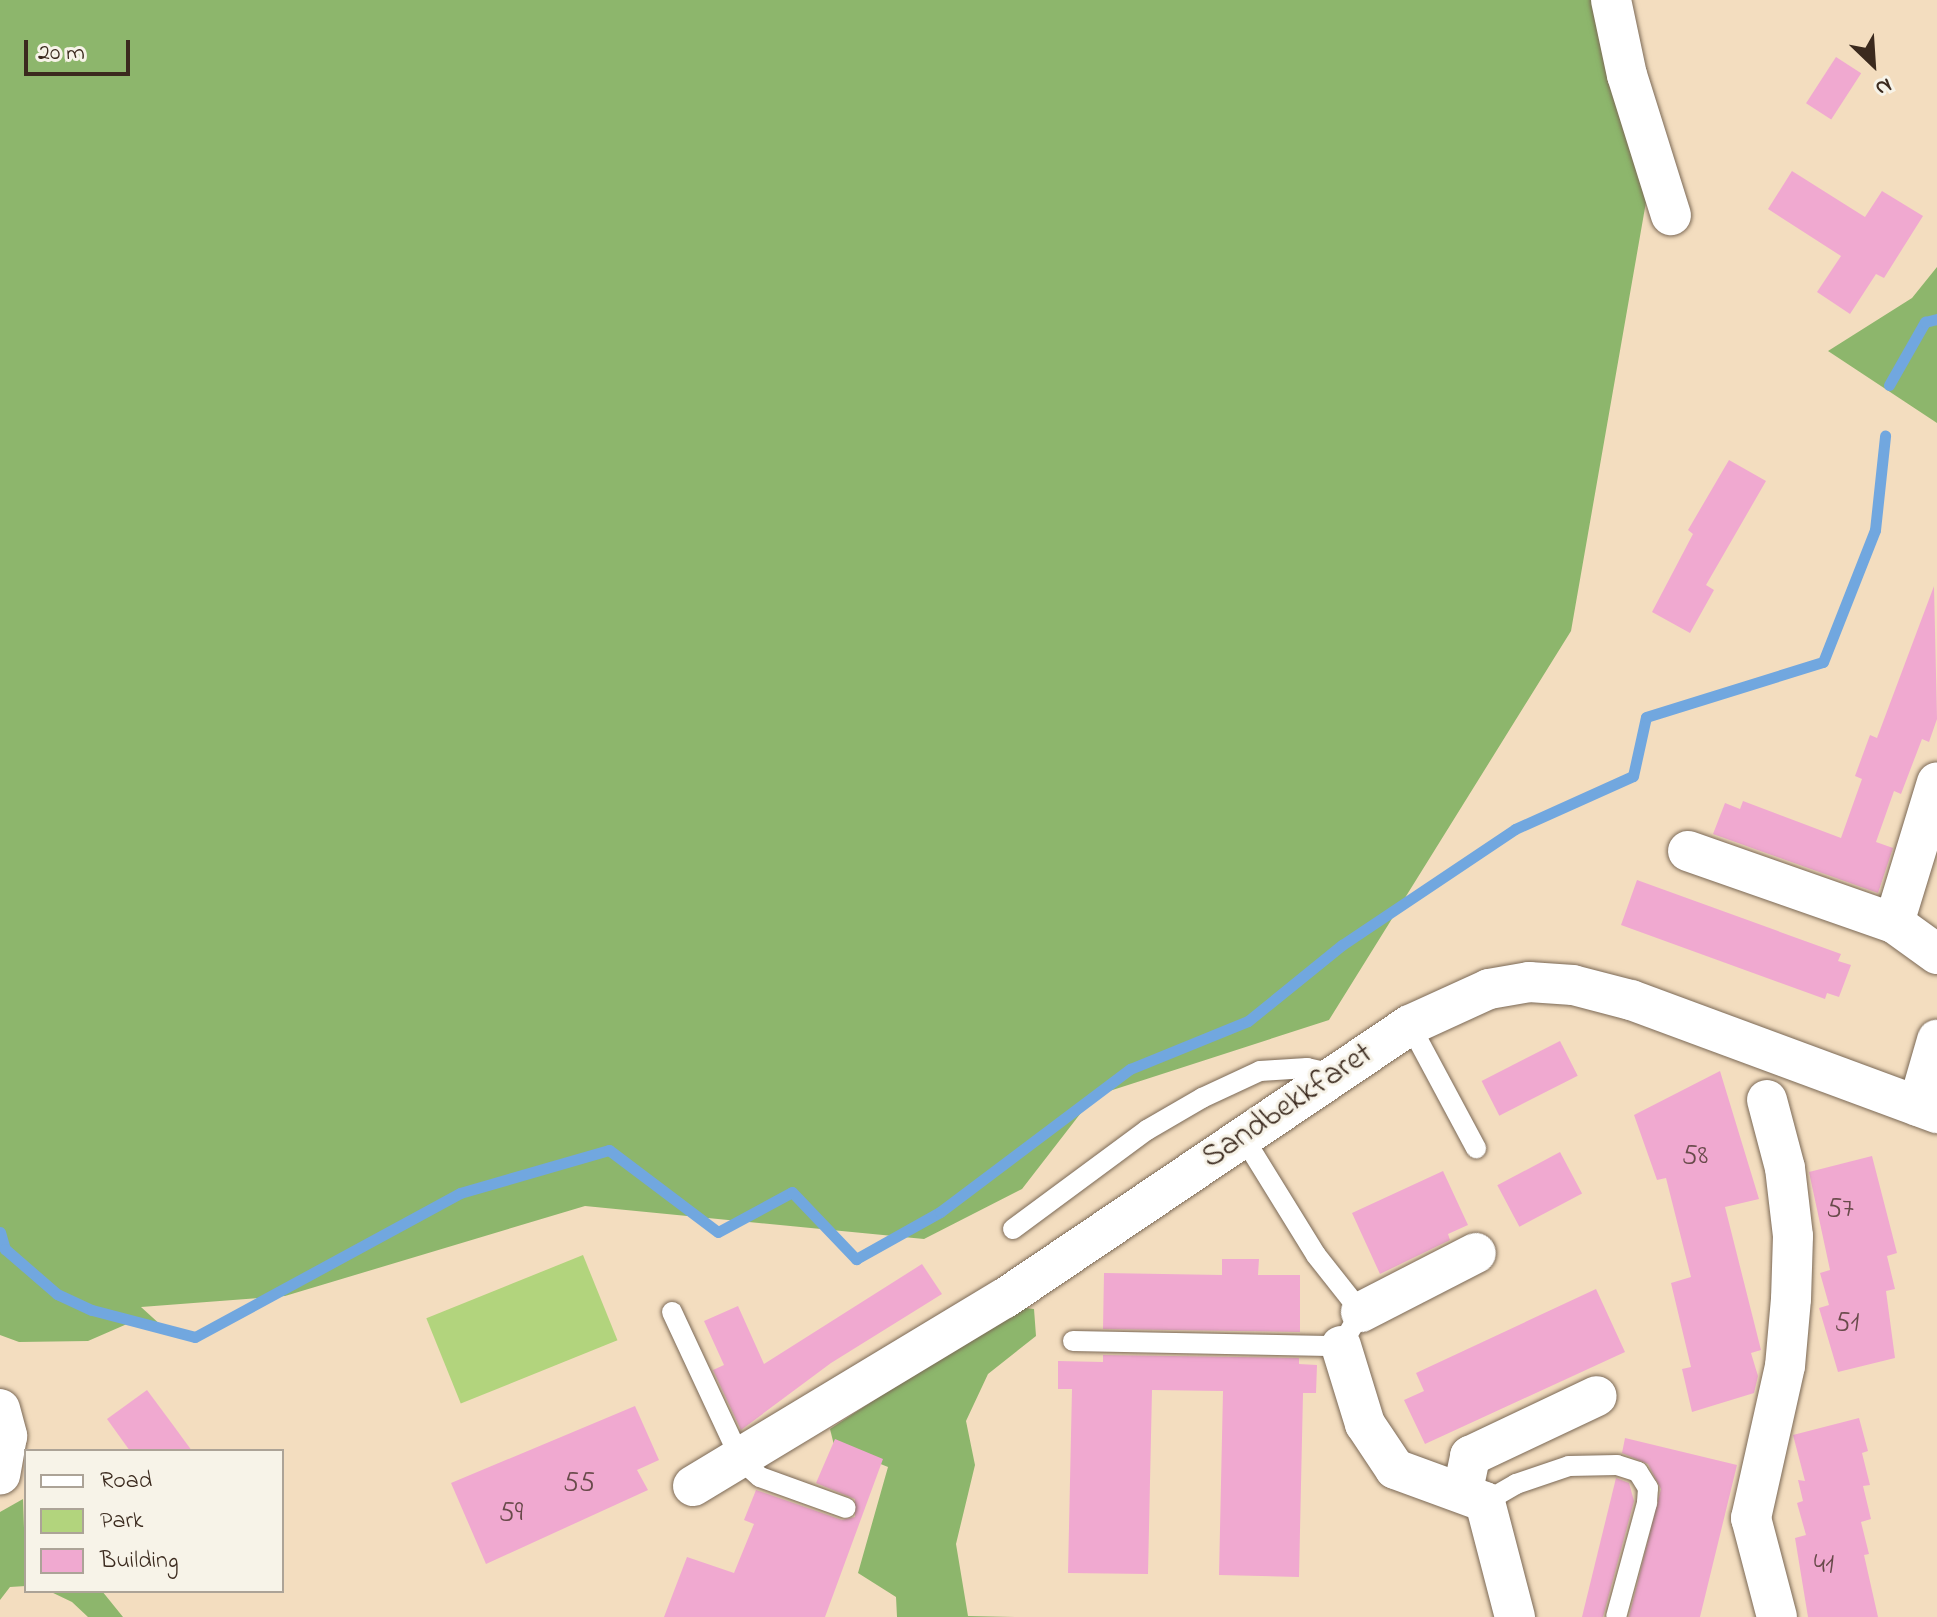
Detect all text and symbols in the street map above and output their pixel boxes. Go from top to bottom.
scale bar [28,24,134,74]
north arrow [1833,24,1913,104]
text: 20 m [38,36,85,71]
text: N [1870,68,1897,103]
street label: Sandbekkfaret [1195,1036,1381,1178]
house number: 58 [1682,1140,1708,1174]
house number: 57 [1826,1193,1854,1227]
house number: 51 [1835,1307,1859,1341]
legend [24,1449,284,1593]
text: Road [100,1464,152,1499]
house number: 55 [563,1467,595,1501]
house number: 59 [499,1497,523,1531]
text: Park [100,1504,143,1539]
text: Building [100,1544,179,1579]
house number: 41 [1814,1549,1834,1583]

